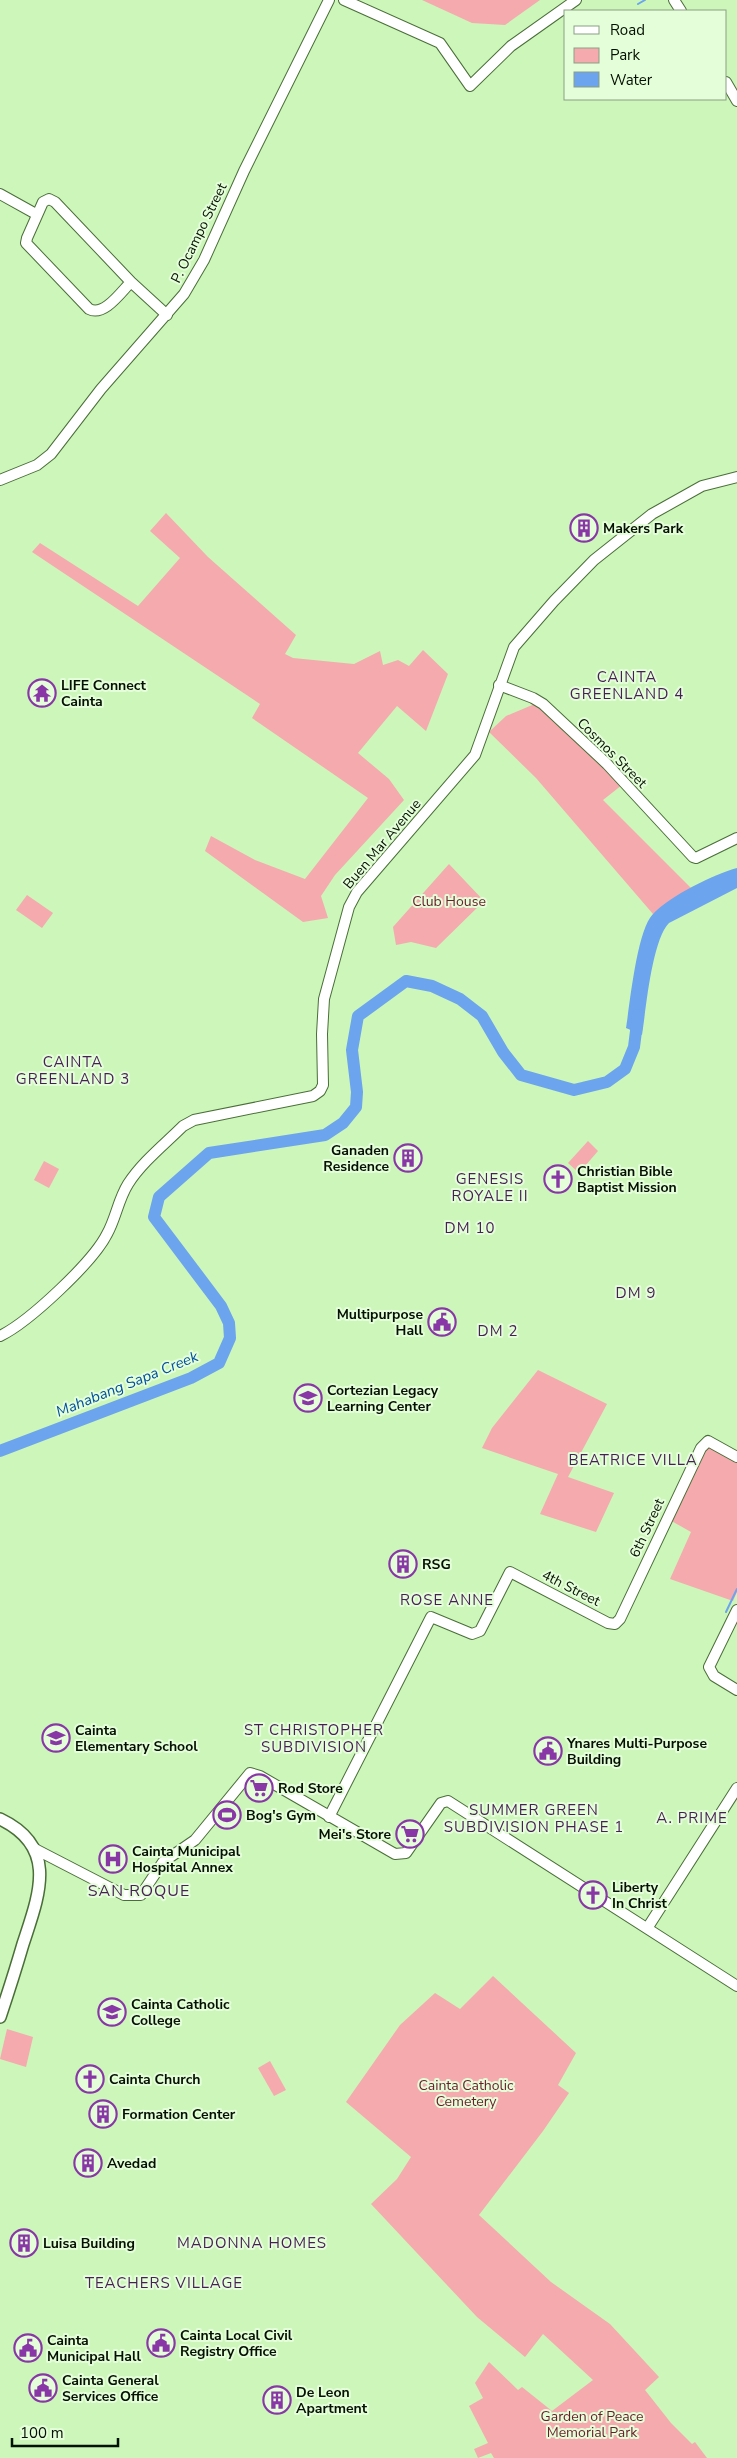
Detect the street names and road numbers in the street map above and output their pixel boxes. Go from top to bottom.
street label: P. Ocampo Street [167,180,232,286]
street label: Cosmos Street [573,714,651,792]
street label: Buen Mar Avenue [339,795,425,893]
street label: 6th Street [625,1495,669,1561]
street label: 4th Street [539,1565,603,1611]

